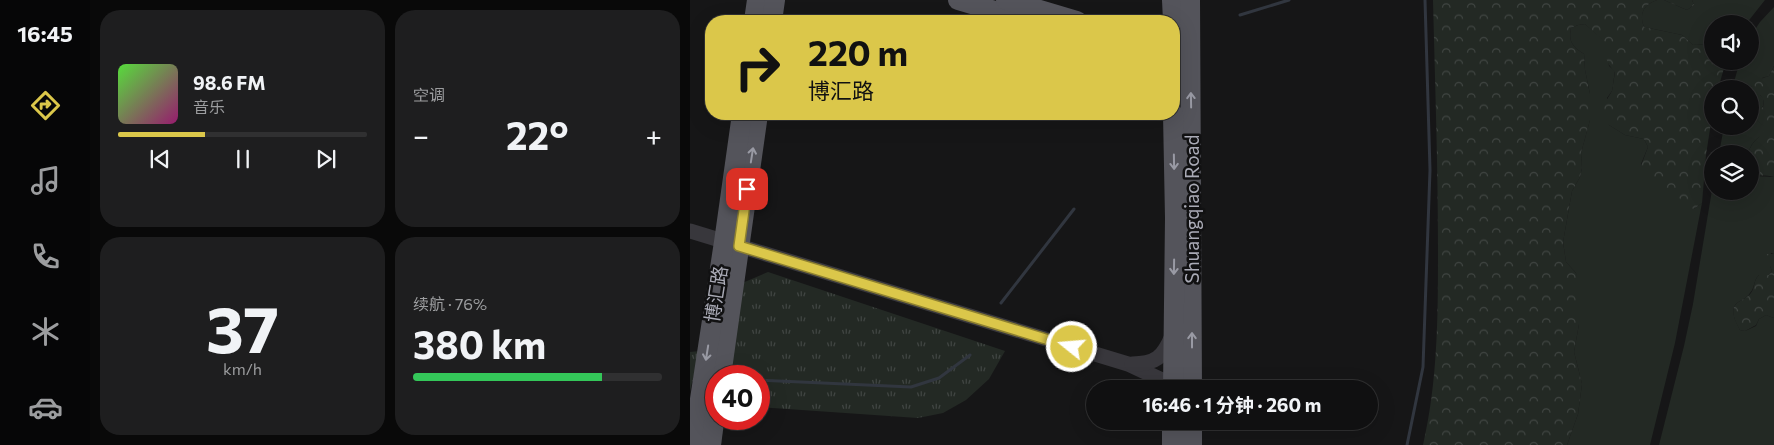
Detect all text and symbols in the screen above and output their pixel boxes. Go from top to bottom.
map controls [1704,15,1759,200]
button: sound [1704,15,1759,70]
text: 16:45 [17,20,73,47]
text: 220 m [808,30,908,73]
icon: right [725,35,790,100]
text: 98.6 FM [193,71,266,94]
text: 博汇路 [808,77,874,104]
button: search [1704,80,1759,135]
text: 空调 [413,85,445,104]
icon: directions [28,88,63,123]
one-way arrow [1186,93,1196,109]
text: 音乐 [193,97,225,116]
text: 22° [506,111,569,158]
text: − [413,118,429,152]
text: + [646,118,662,152]
street label: Shuangqiao Road [1180,135,1203,283]
icon: previous [146,145,174,173]
icon: pause [229,145,257,173]
icon: next [312,145,340,173]
button: layers [1704,145,1759,200]
one-way arrow [748,147,758,163]
one-way arrow [1169,154,1179,170]
icon: music [28,163,63,198]
pin [726,168,768,210]
icon: arrive [733,175,761,203]
icon: phone [28,239,63,274]
one-way arrow [1169,258,1179,275]
street label: 博汇路 [700,264,731,324]
text: 37 [206,287,279,366]
text: 续航 · 76% [413,294,487,313]
icon: climate [28,314,63,349]
text: 380 km [413,320,546,367]
position arrow [1045,320,1097,372]
one-way arrow [1187,332,1197,348]
one-way arrow [702,344,712,360]
text: km/h [223,359,262,378]
speed limit sign: 40 [705,365,770,430]
icon: car [28,390,63,425]
text: 16:46 · 1 分钟 · 260 m [1143,393,1321,416]

